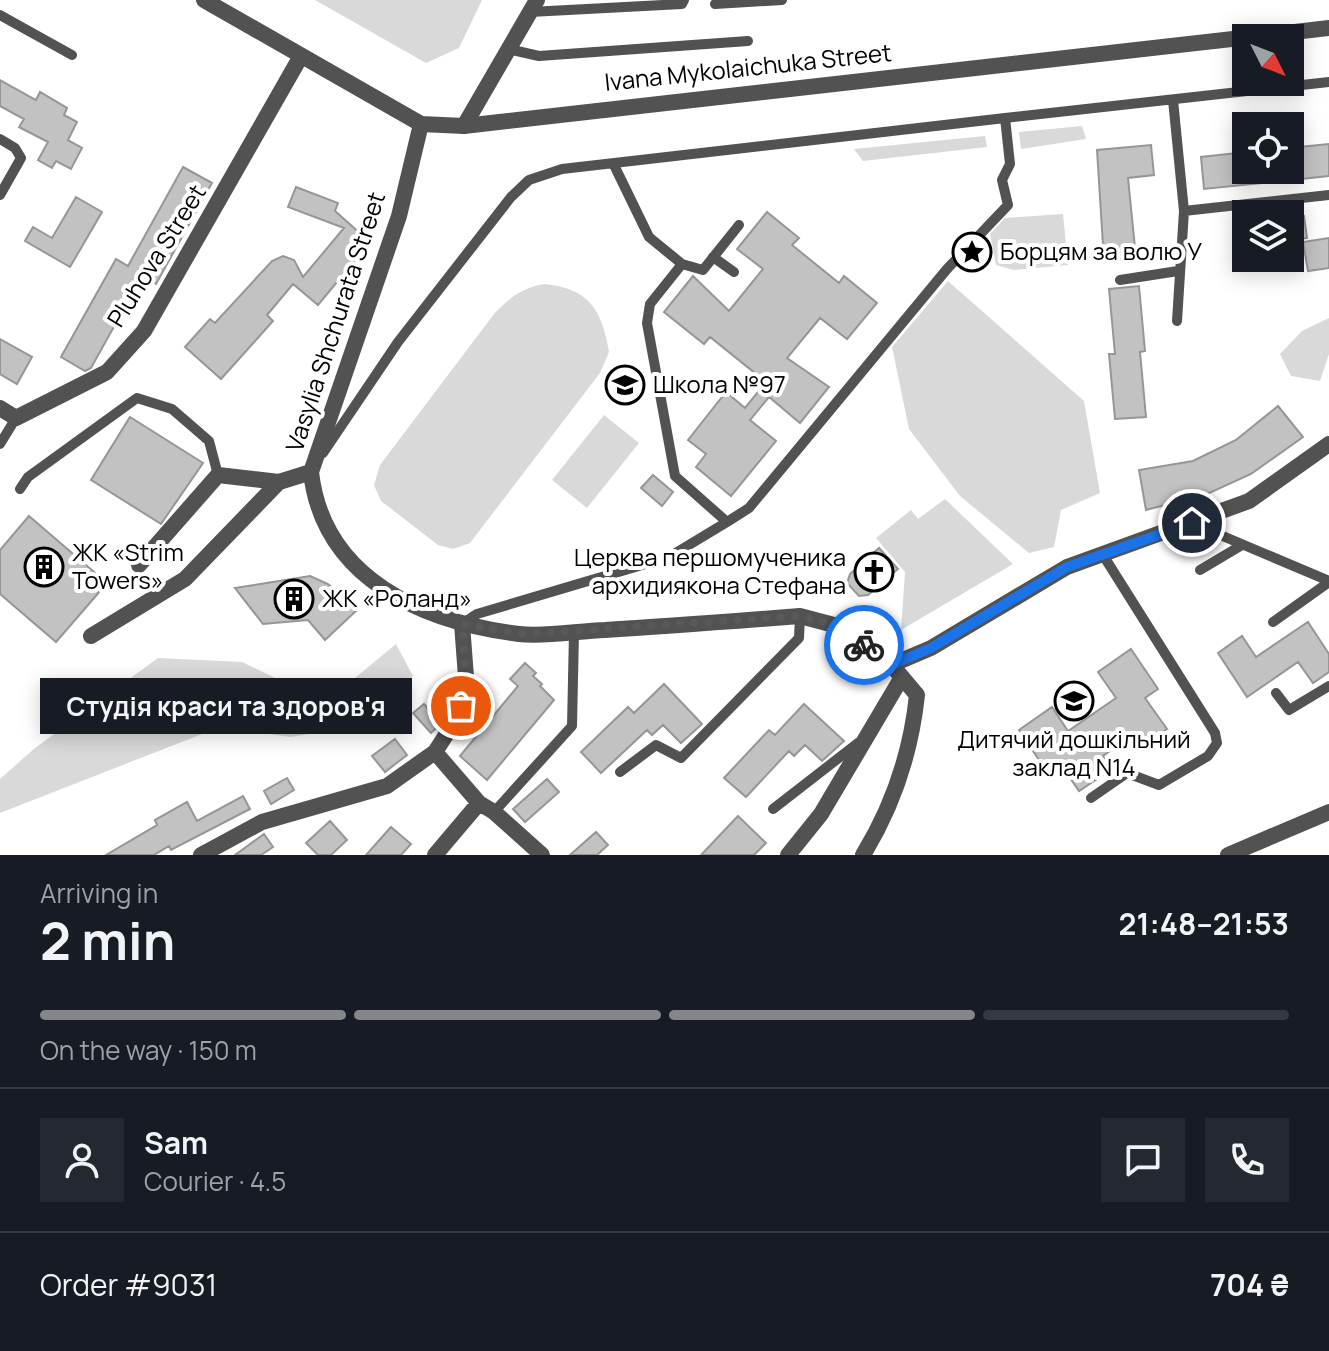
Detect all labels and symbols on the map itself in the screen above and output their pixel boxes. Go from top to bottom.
north arrow [1232,24,1304,96]
street label: Ivana Mykolaichuka Street [603,35,893,98]
street label: Pluhova Street [99,178,213,333]
street label: Vasylia Shchurata Street [277,187,392,456]
place icon: Борцям за волю У [951,231,993,273]
place label: Борцям за волю У [1000,234,1202,267]
school or university icon: Школа №97 [604,364,646,406]
place label: Школа №97 [653,367,786,400]
pin [1158,489,1226,557]
place label: ЖК «Strim Towers» [72,535,184,596]
place label: Церква першомученика архидиякона Стефана [574,540,846,601]
building icon: ЖК «Strim Towers» [23,546,65,588]
church icon: Церква першомученика архидиякона Стефана [853,551,895,593]
building icon: ЖК «Роланд» [273,578,315,620]
place label: ЖК «Роланд» [322,581,472,614]
courier [824,605,904,685]
pin [427,672,495,740]
callout: Студія краси та здоров'я [41,678,413,734]
school or university icon: Дитячий дошкільний заклад N14 [1053,680,1095,722]
place label: Дитячий дошкільний заклад N14 [957,722,1191,783]

